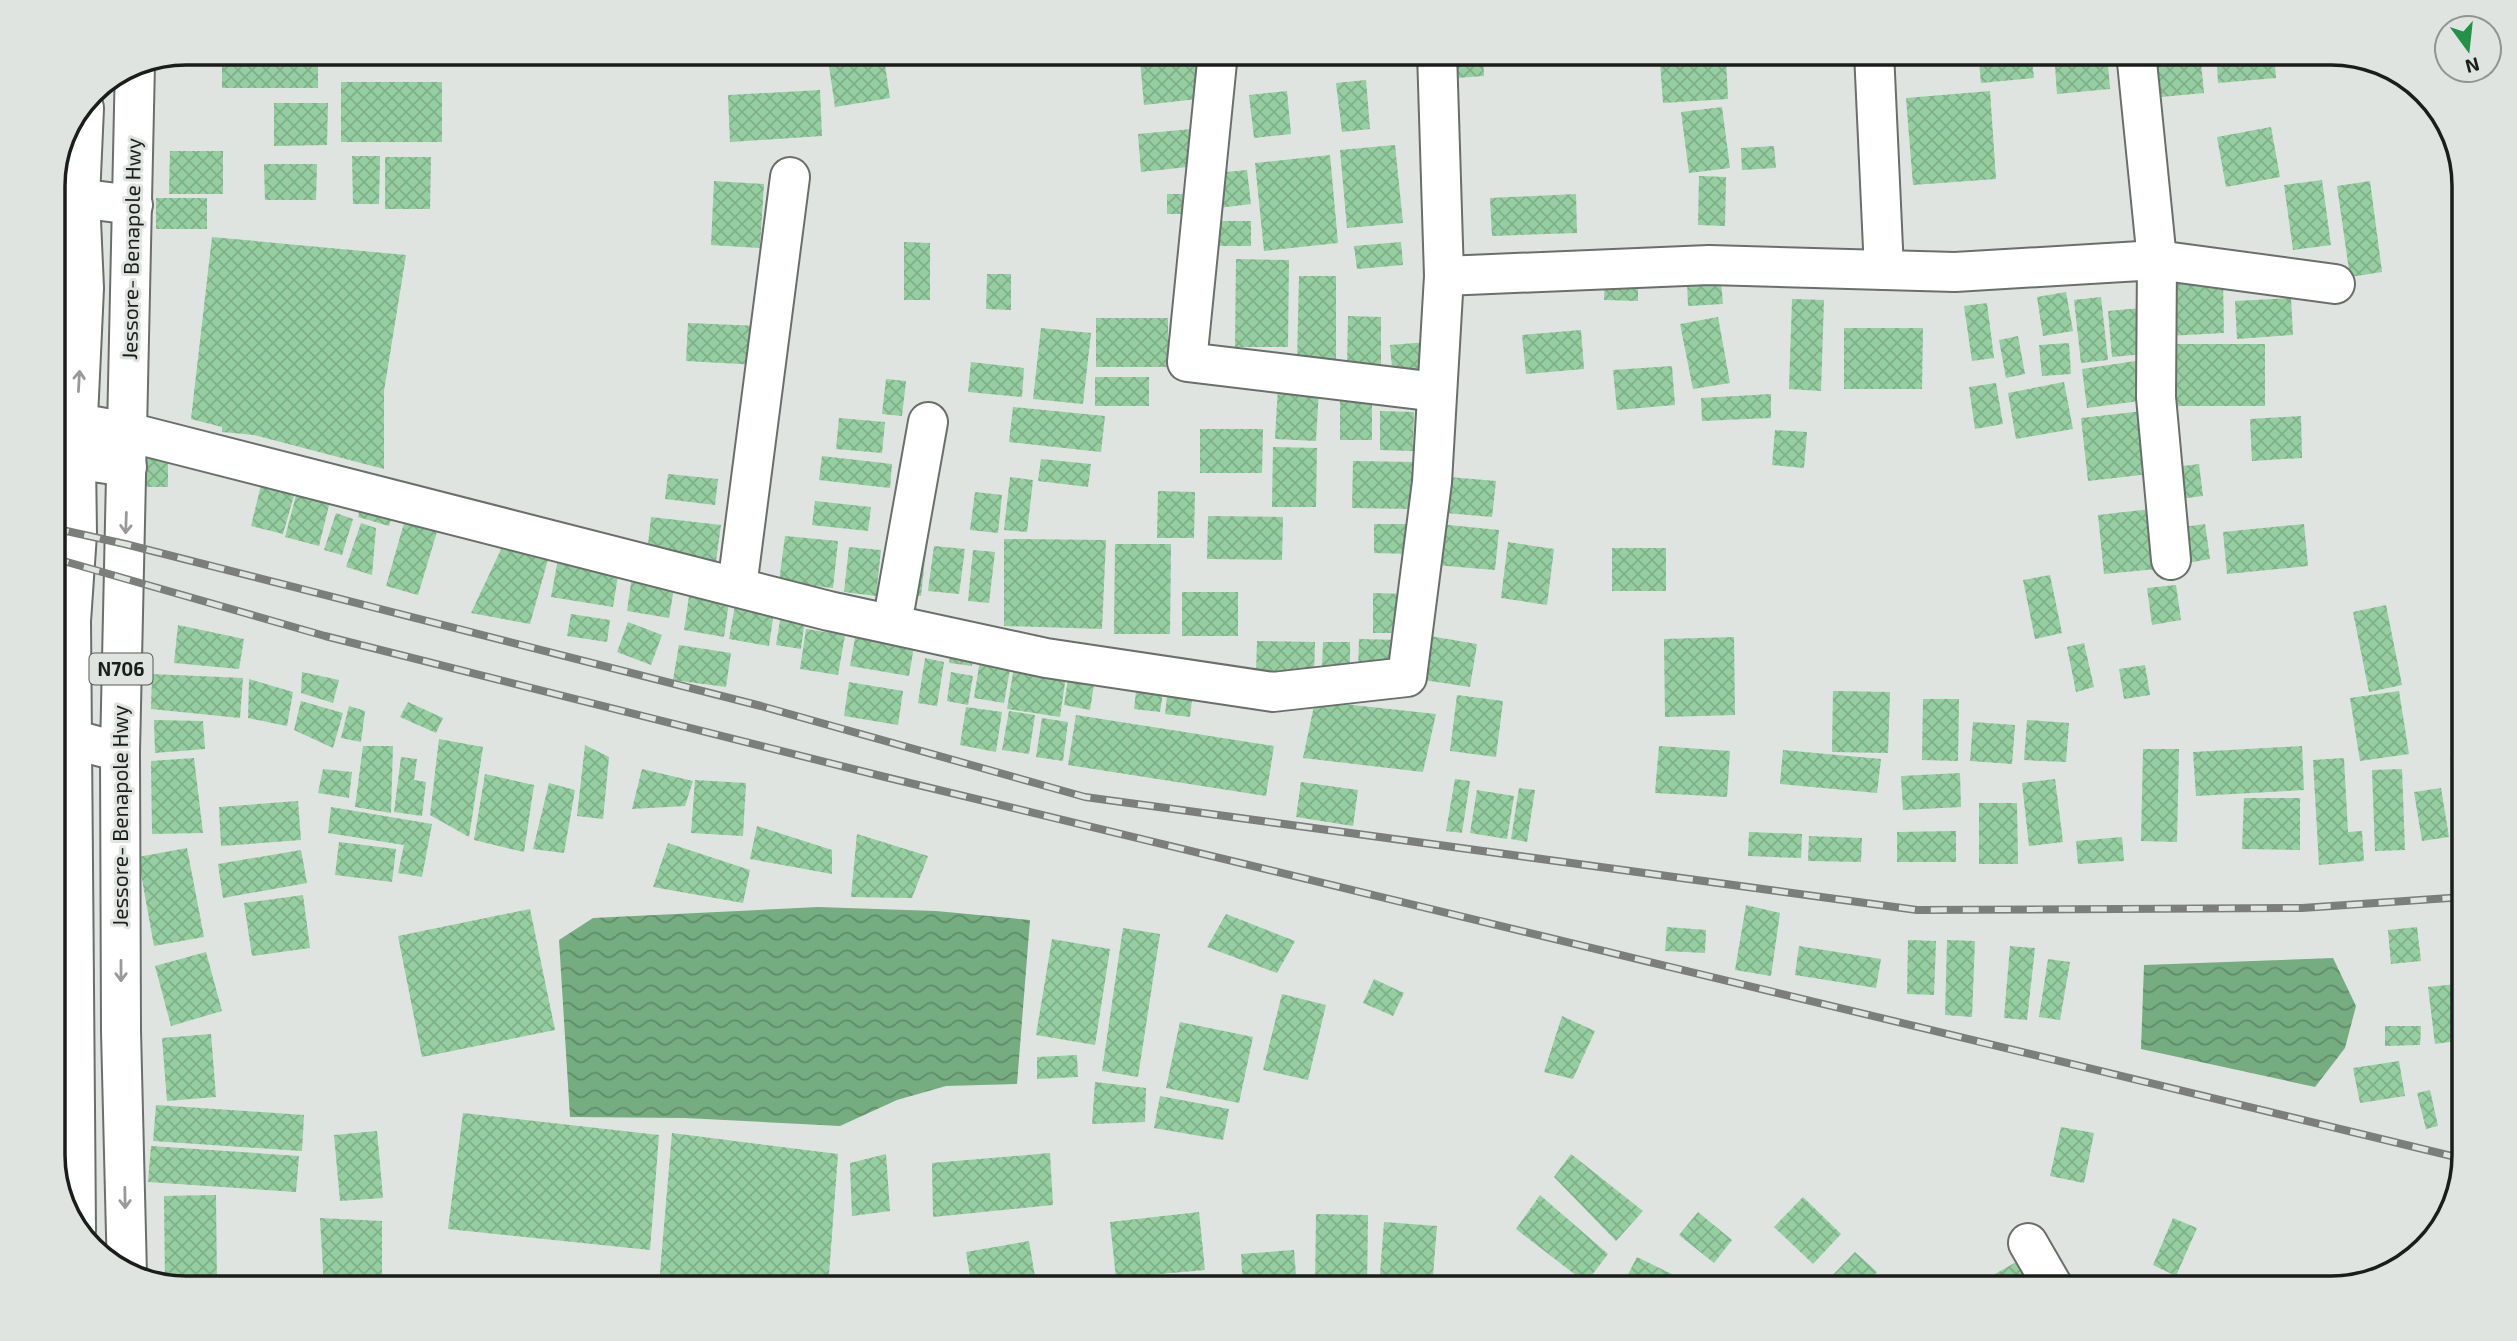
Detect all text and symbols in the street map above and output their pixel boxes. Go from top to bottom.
north arrow [2433,14,2503,84]
text: N [2463,53,2482,79]
street label: Jessore- Benapole Hwy [116,138,145,360]
one-way arrow [73,370,86,393]
one-way arrow [119,511,132,534]
road number: N706 [90,654,152,684]
street label: Jessore- Benapole Hwy [107,705,132,927]
one-way arrow [114,959,128,982]
one-way arrow [118,1186,132,1209]

